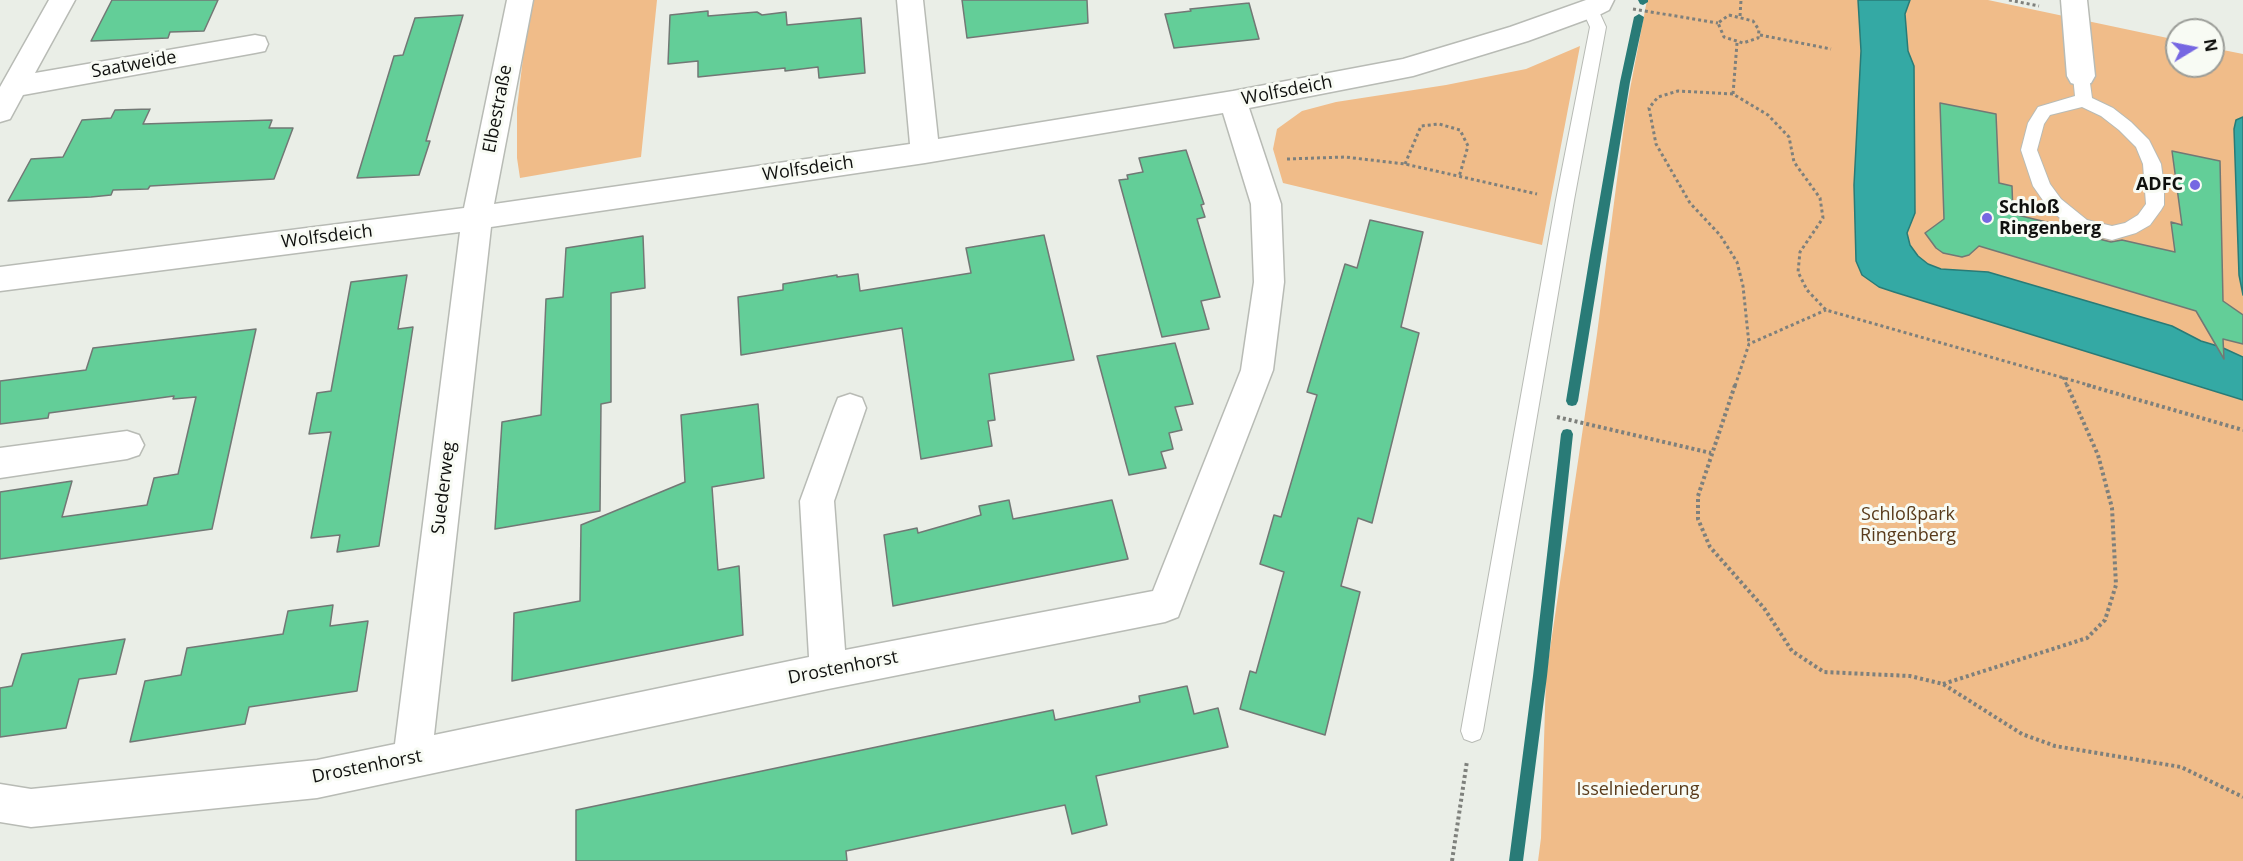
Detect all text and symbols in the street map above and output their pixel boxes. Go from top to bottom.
north arrow [2165,18,2225,78]
text: N [2199,37,2223,54]
street label: Saatweide [90,47,178,83]
street label: Elbestraße [479,63,517,155]
street label: Wolfsdeich [1240,72,1334,110]
street label: Wolfsdeich [761,152,855,186]
place label: ADFC [2136,174,2183,196]
marker: ADFC [2188,178,2202,192]
place label: Schloß Ringenberg [1999,197,2101,240]
marker: Schloß Ringenberg [1980,211,1994,225]
street label: Wolfsdeich [280,221,374,253]
street label: Suederweg [428,440,460,536]
park label: Schloßpark Ringenberg [1860,504,1956,546]
street label: Drostenhorst [786,647,900,689]
street label: Drostenhorst [310,746,424,788]
park label: Isselniederung [1577,779,1699,801]

